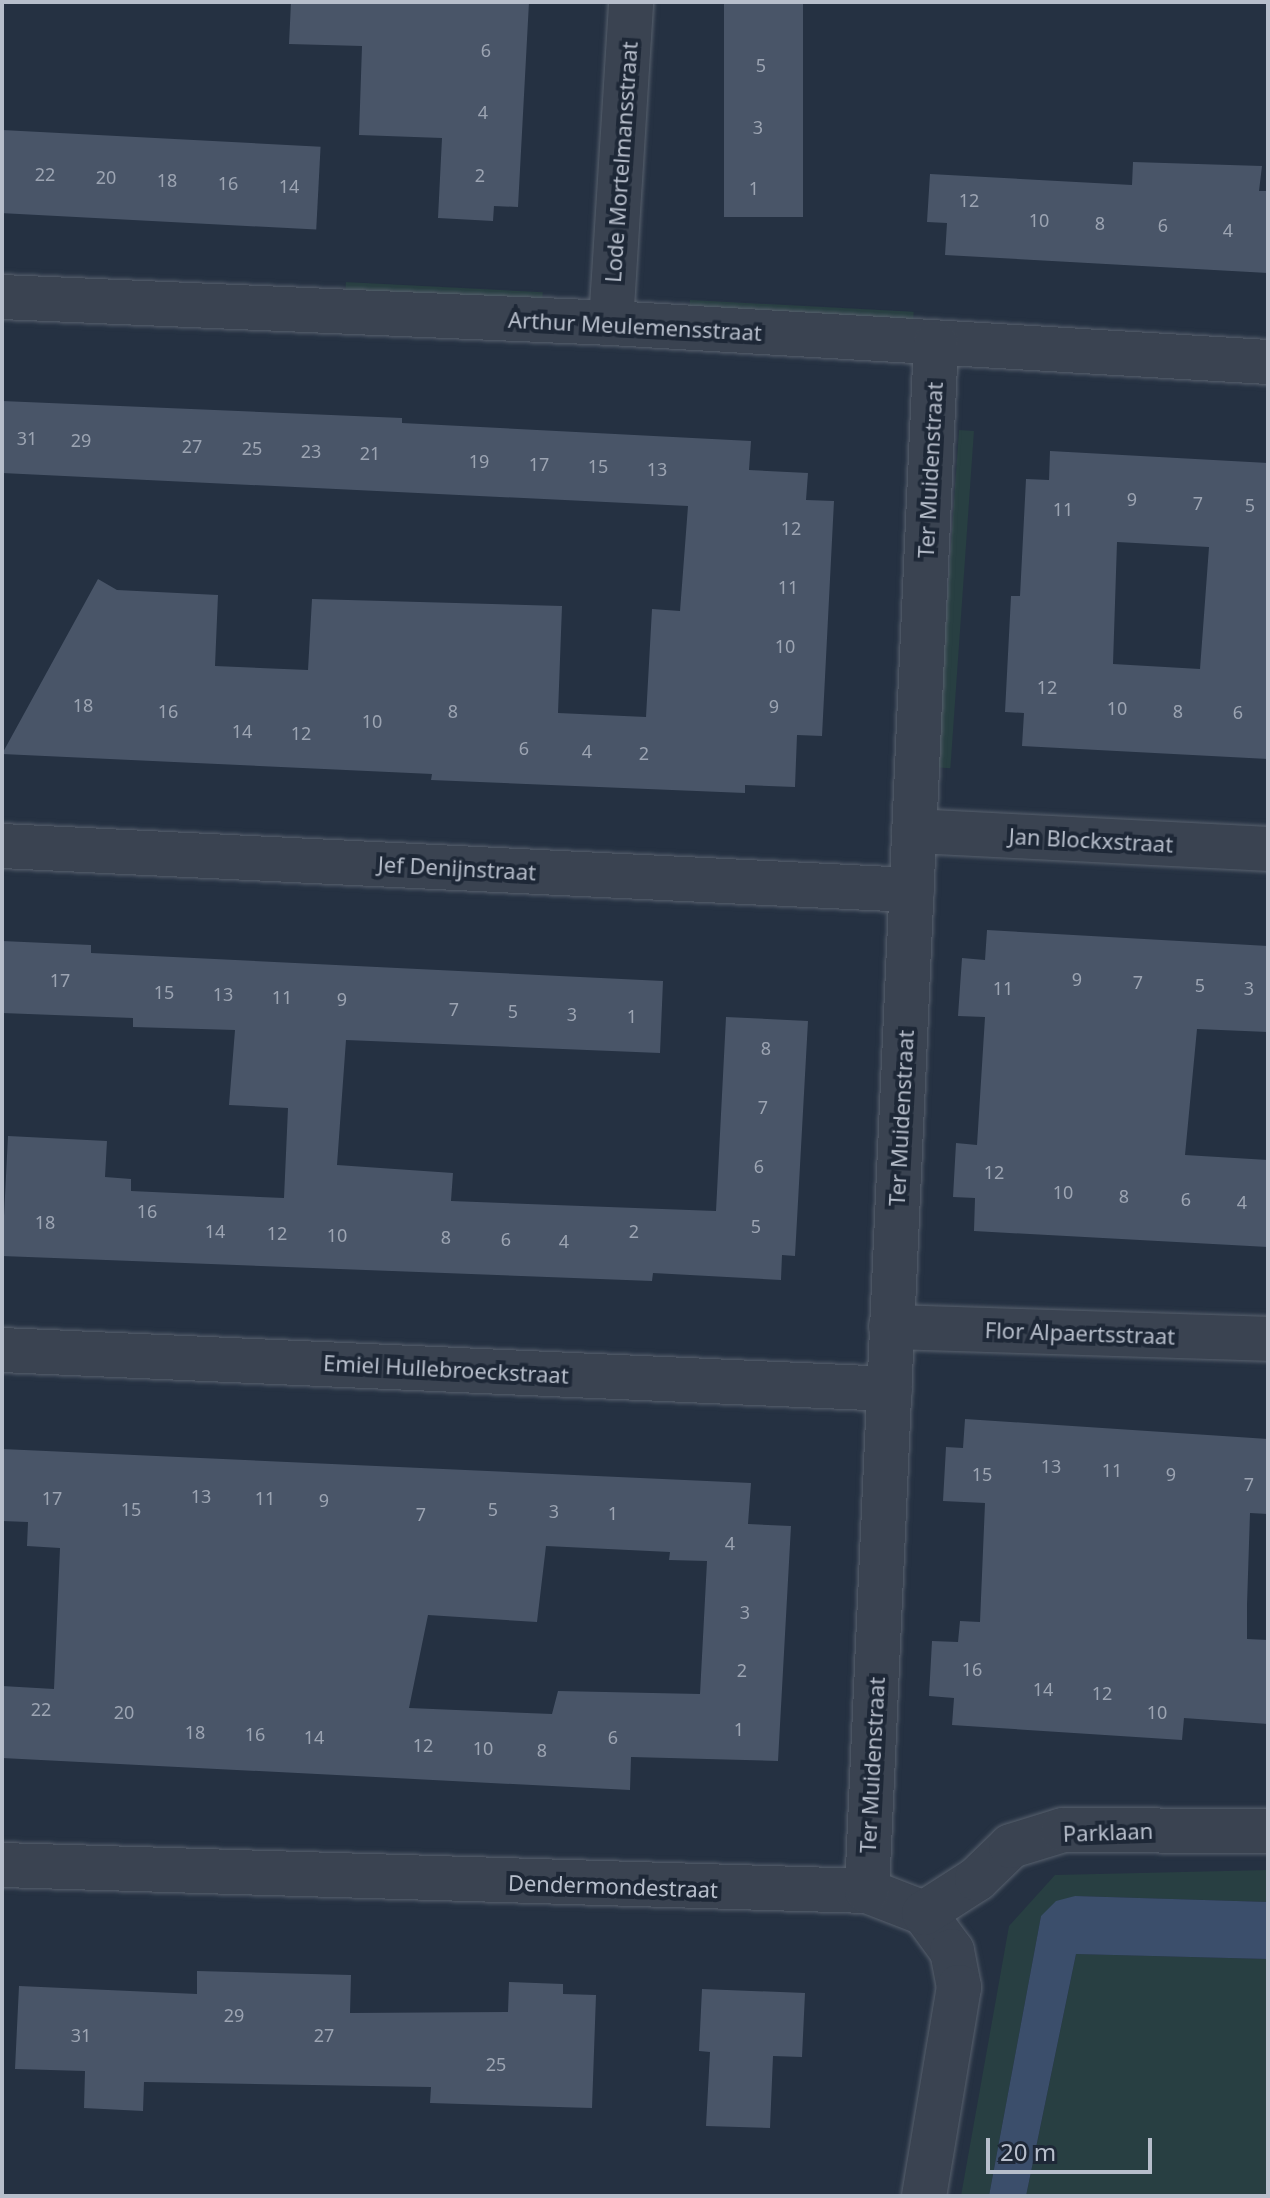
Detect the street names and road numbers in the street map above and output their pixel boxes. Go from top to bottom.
street label: Lode Mortelmansstraat [599,41,643,283]
street label: Arthur Meulemensstraat [507,306,763,346]
street label: Ter Muidenstraat [912,381,948,559]
street label: Jan Blockxstraat [1008,823,1174,857]
street label: Jef Denijnstraat [377,851,537,885]
street label: Ter Muidenstraat [883,1029,919,1207]
street label: Flor Alpaertsstraat [984,1316,1176,1350]
street label: Emiel Hullebroeckstraat [323,1349,569,1389]
street label: Ter Muidenstraat [854,1676,890,1854]
street label: Parklaan [1062,1817,1154,1847]
street label: Dendermondestraat [507,1869,719,1903]

